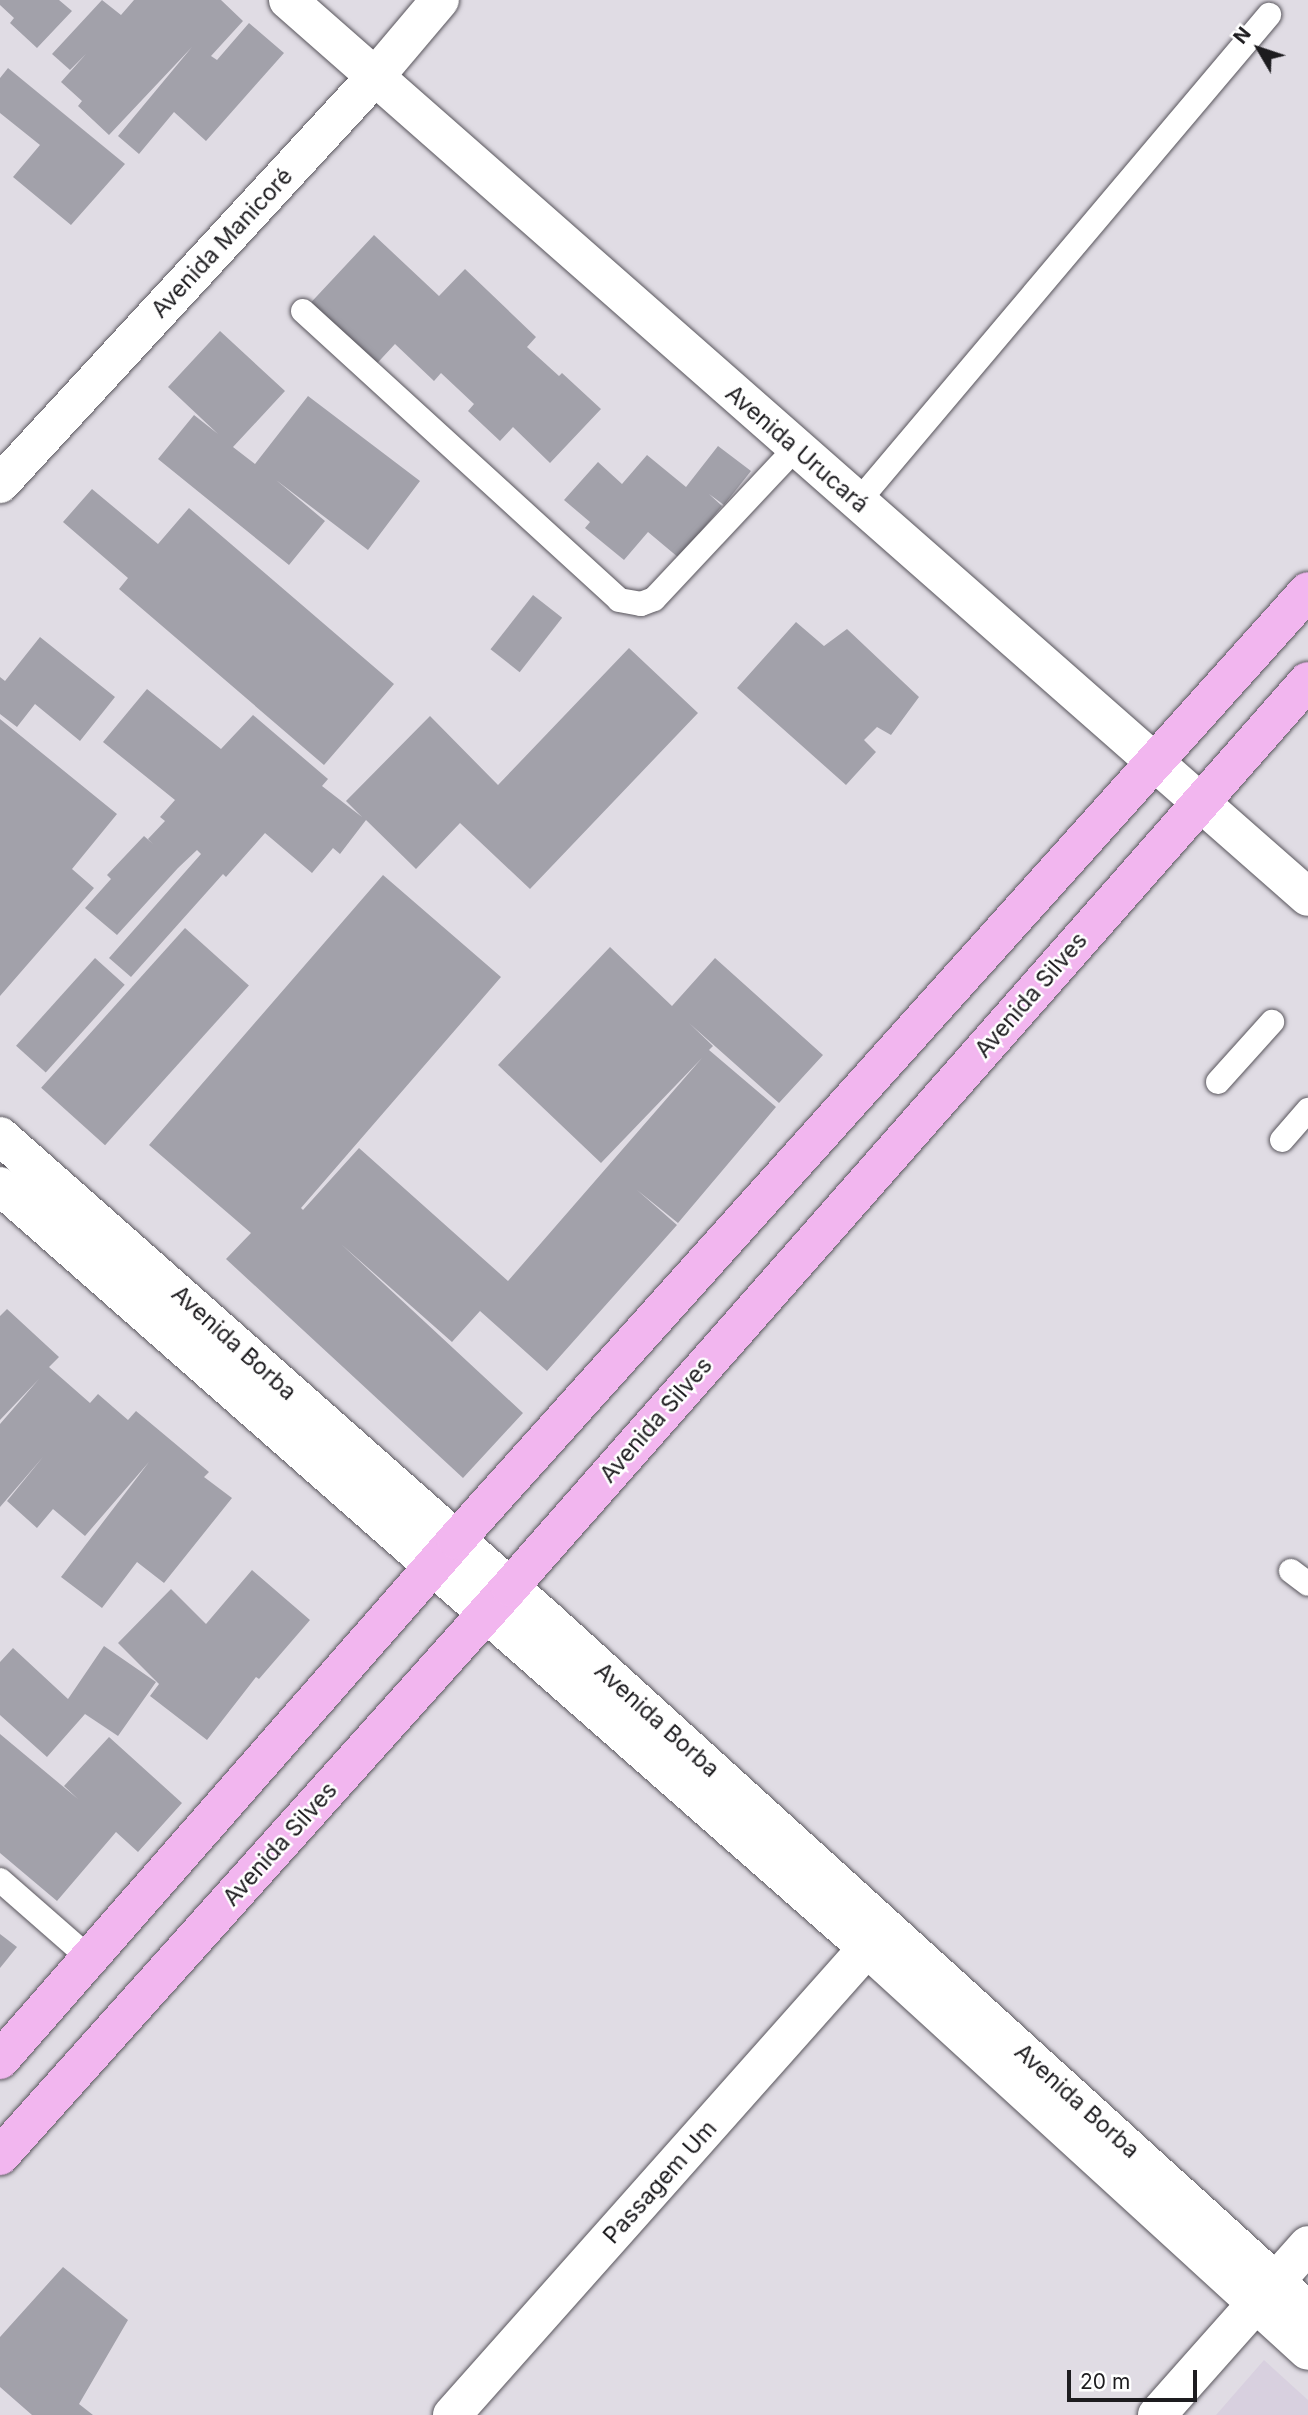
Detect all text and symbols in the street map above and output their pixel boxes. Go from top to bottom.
north arrow [1224,14,1294,84]
text: N [1229,23,1256,48]
street label: Avenida Manicoré [146,163,298,323]
street label: Avenida Urucará [720,380,874,518]
street label: Avenida Silves [969,927,1093,1063]
street label: Avenida Borba [166,1280,302,1406]
street label: Avenida Silves [594,1352,718,1488]
street label: Avenida Borba [589,1657,725,1783]
street label: Avenida Silves [217,1776,343,1912]
street label: Avenida Borba [1009,2038,1145,2164]
street label: Passagem Um [597,2115,723,2249]
scale bar [1070,2356,1200,2400]
text: 20 m [1080,2369,1130,2394]

